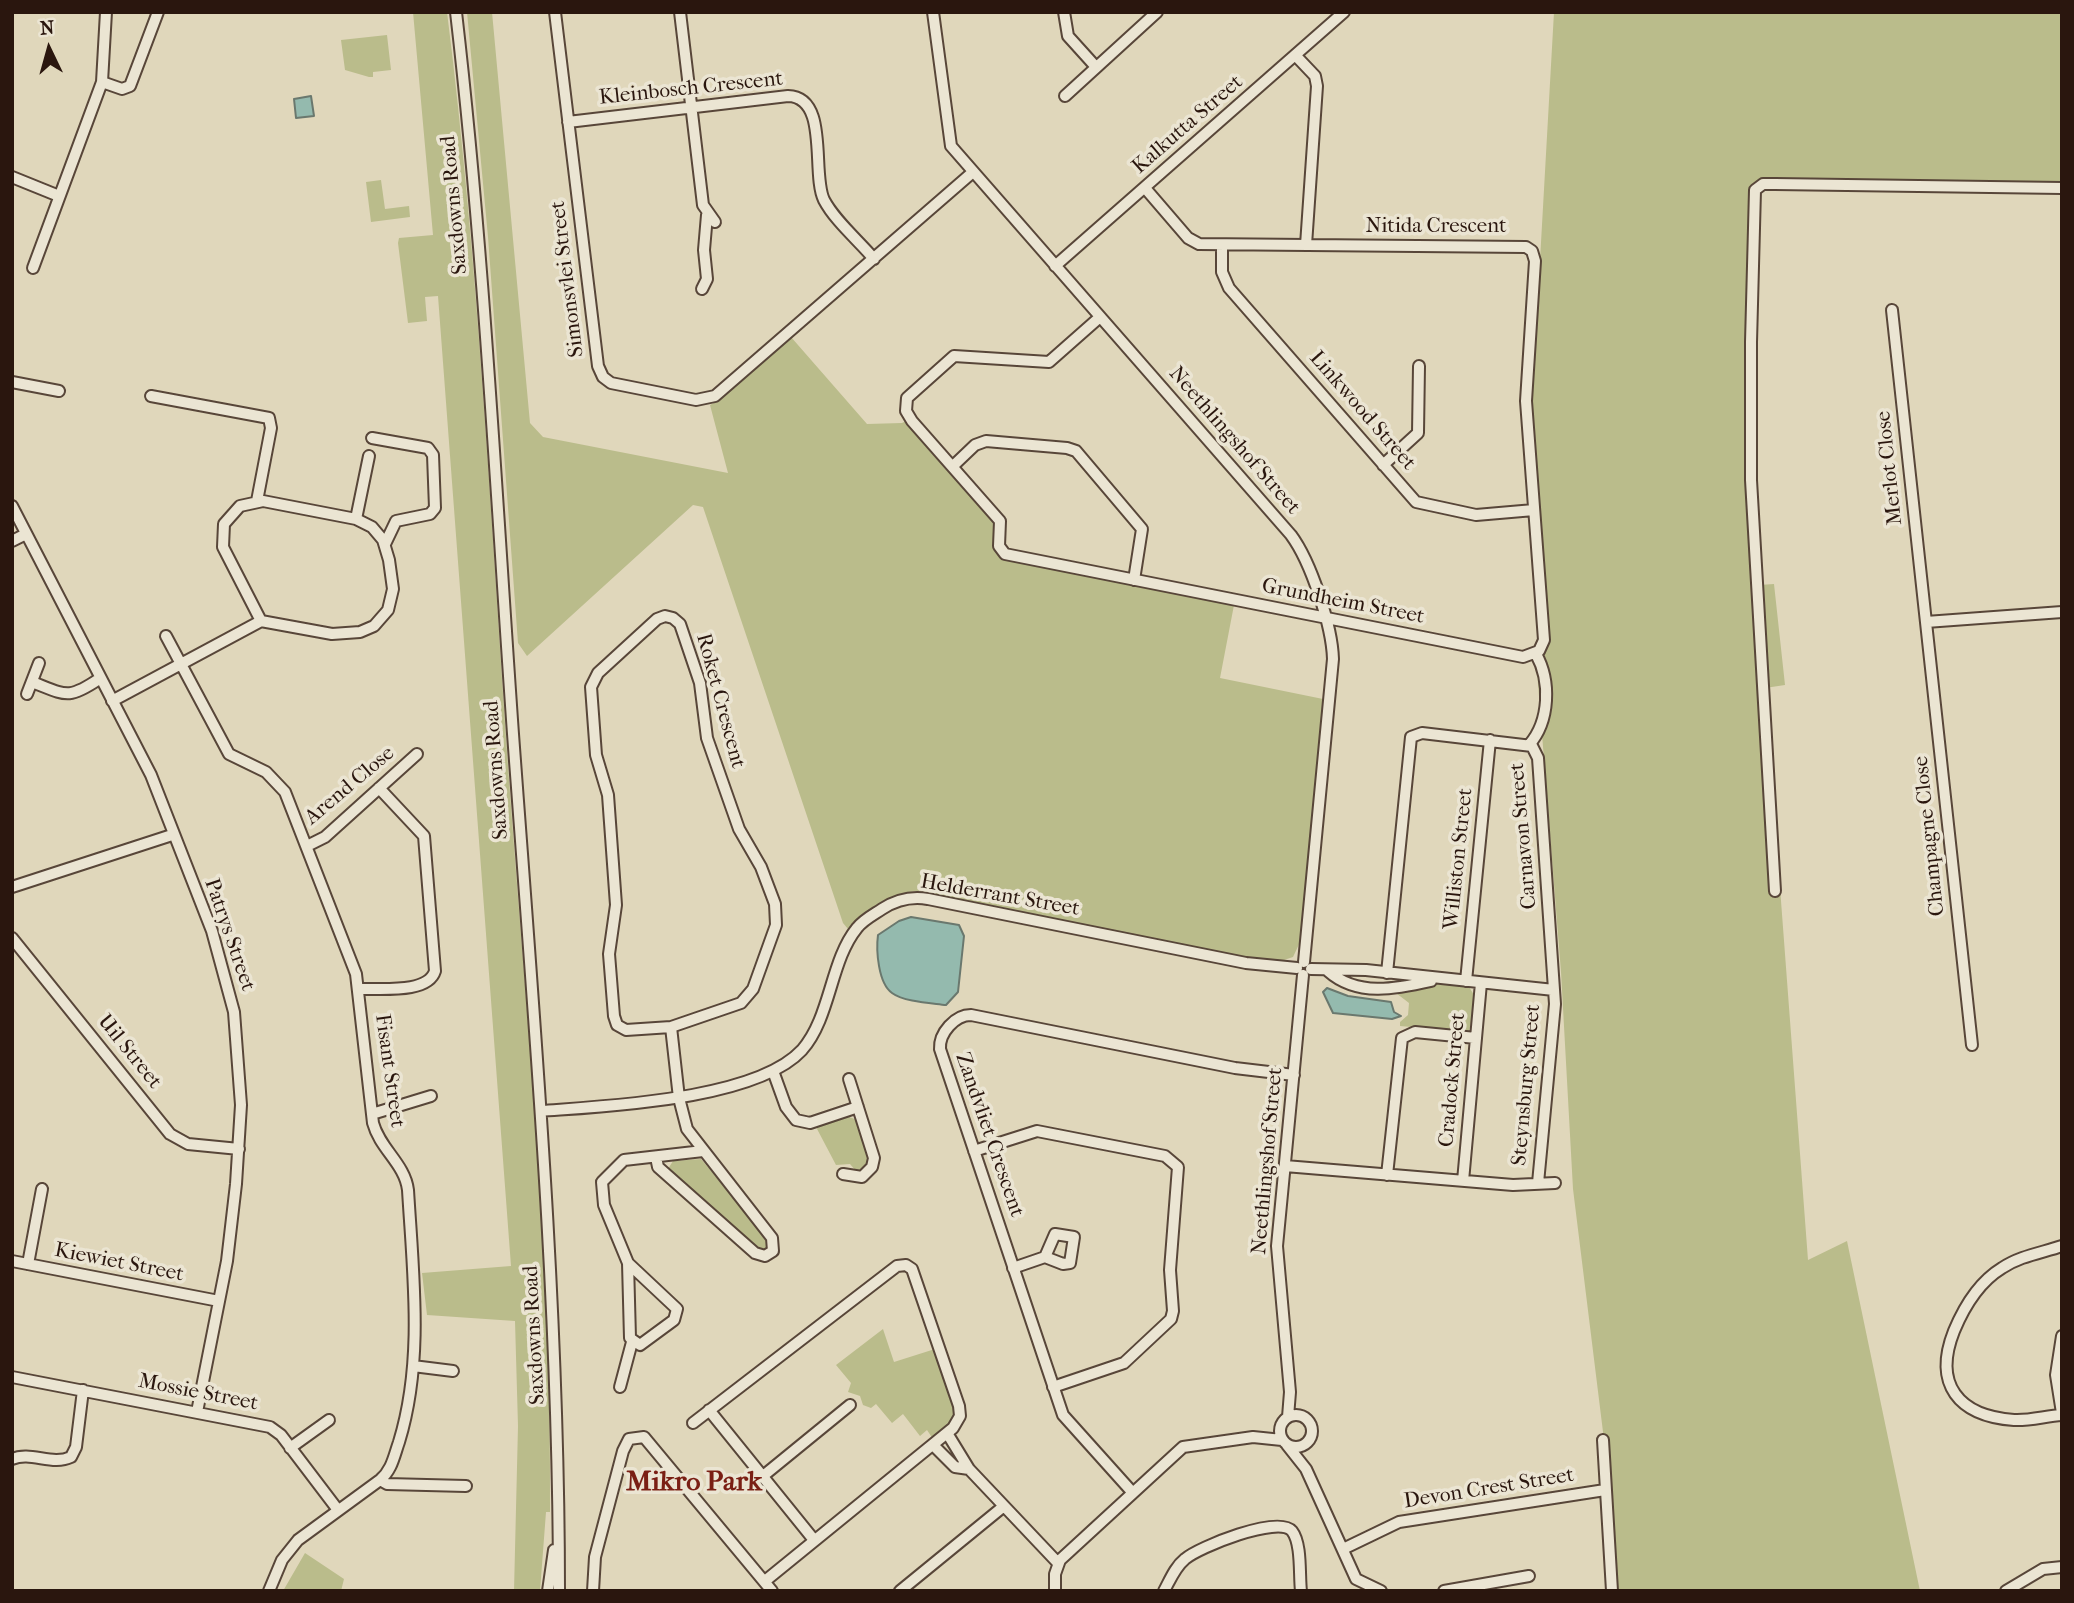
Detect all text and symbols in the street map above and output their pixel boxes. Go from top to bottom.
north arrow [14,14,84,84]
text: N [39,16,55,40]
street label: Kleinbosch Crescent [598,67,784,111]
street label: Kalkutta Street [1128,70,1248,180]
street label: Saxdowns Road [436,134,474,276]
street label: Simonsvlei Street [546,199,590,359]
street label: Nitida Crescent [1365,214,1507,240]
street label: Linkwood Street [1303,346,1421,476]
street label: Neethlingshof Street [1163,362,1305,520]
street label: Merlot Close [1871,410,1909,526]
street label: Grundheim Street [1260,574,1426,630]
street label: Roket Crescent [690,631,750,771]
street label: Saxdowns Road [480,699,514,841]
street label: Arend Close [300,741,400,831]
street label: Champagne Close [1909,755,1951,917]
street label: Carnavon Street [1505,762,1543,910]
street label: Williston Street [1439,787,1479,931]
street label: Helderrant Street [918,870,1082,922]
street label: Patrys Street [198,875,260,995]
street label: Steynsburg Street [1507,1003,1547,1167]
street label: Uil Street [91,1010,167,1094]
street label: Cradock Street [1435,1012,1471,1148]
street label: Fisant Street [369,1013,409,1129]
street label: Zandvliet Crescent [949,1050,1029,1220]
street label: Neethlingshof Street [1247,1066,1289,1256]
street label: Kiewiet Street [52,1238,186,1288]
street label: Saxdowns Road [519,1265,551,1405]
street label: Mossie Street [136,1369,260,1417]
street label: Devon Crest Street [1402,1463,1576,1515]
district label: Mikro Park [626,1466,762,1500]

